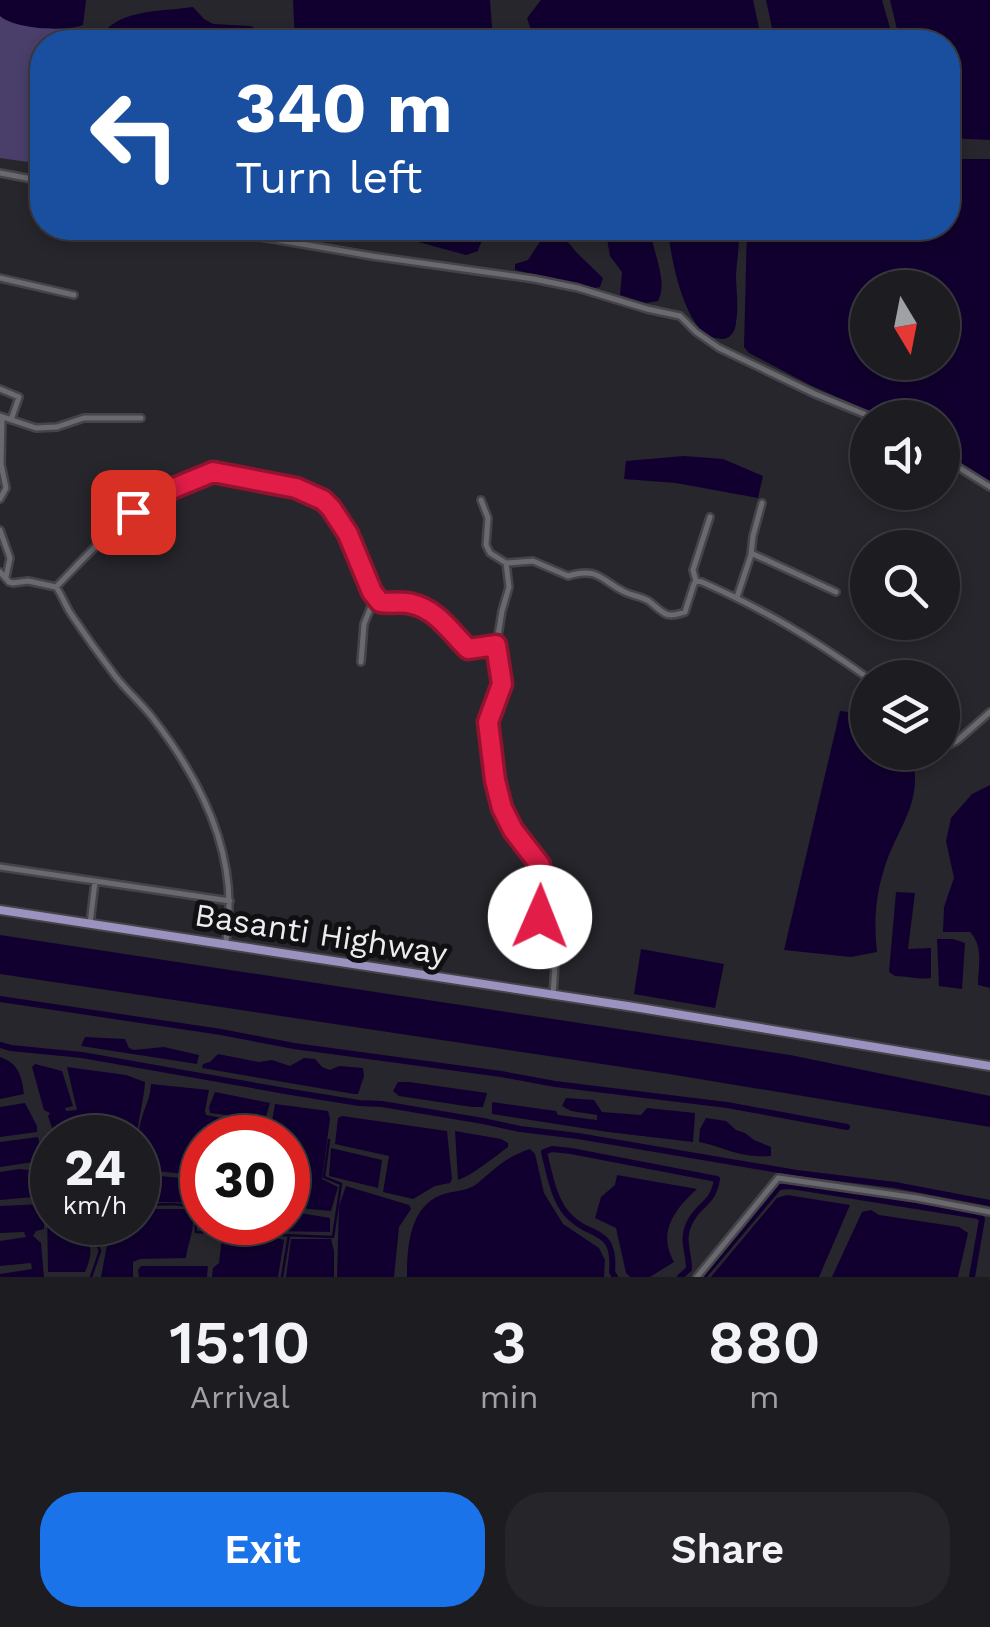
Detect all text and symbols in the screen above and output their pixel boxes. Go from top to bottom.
text: 340 m [235,67,453,149]
icon: left [70,70,200,200]
text: Turn left [235,151,422,204]
north arrow [850,270,960,380]
map controls [850,270,960,770]
button: sound [850,400,960,510]
pin [91,470,176,555]
icon: arrive [106,485,161,540]
button: search [850,530,960,640]
button: layers [850,660,960,770]
position arrow [488,865,592,969]
street label: Basanti Highway [192,895,450,973]
speed limit sign: 30 [180,1115,310,1245]
text: 24 [64,1138,126,1197]
text: km/h [63,1191,127,1220]
text: 15:10 [169,1307,310,1378]
text: 3 [491,1307,527,1378]
text: 880 [708,1307,821,1378]
text: Arrival [190,1378,290,1416]
text: min [480,1378,538,1416]
text: m [749,1378,779,1416]
button: Exit [40,1492,485,1607]
button: Share [505,1492,950,1607]

